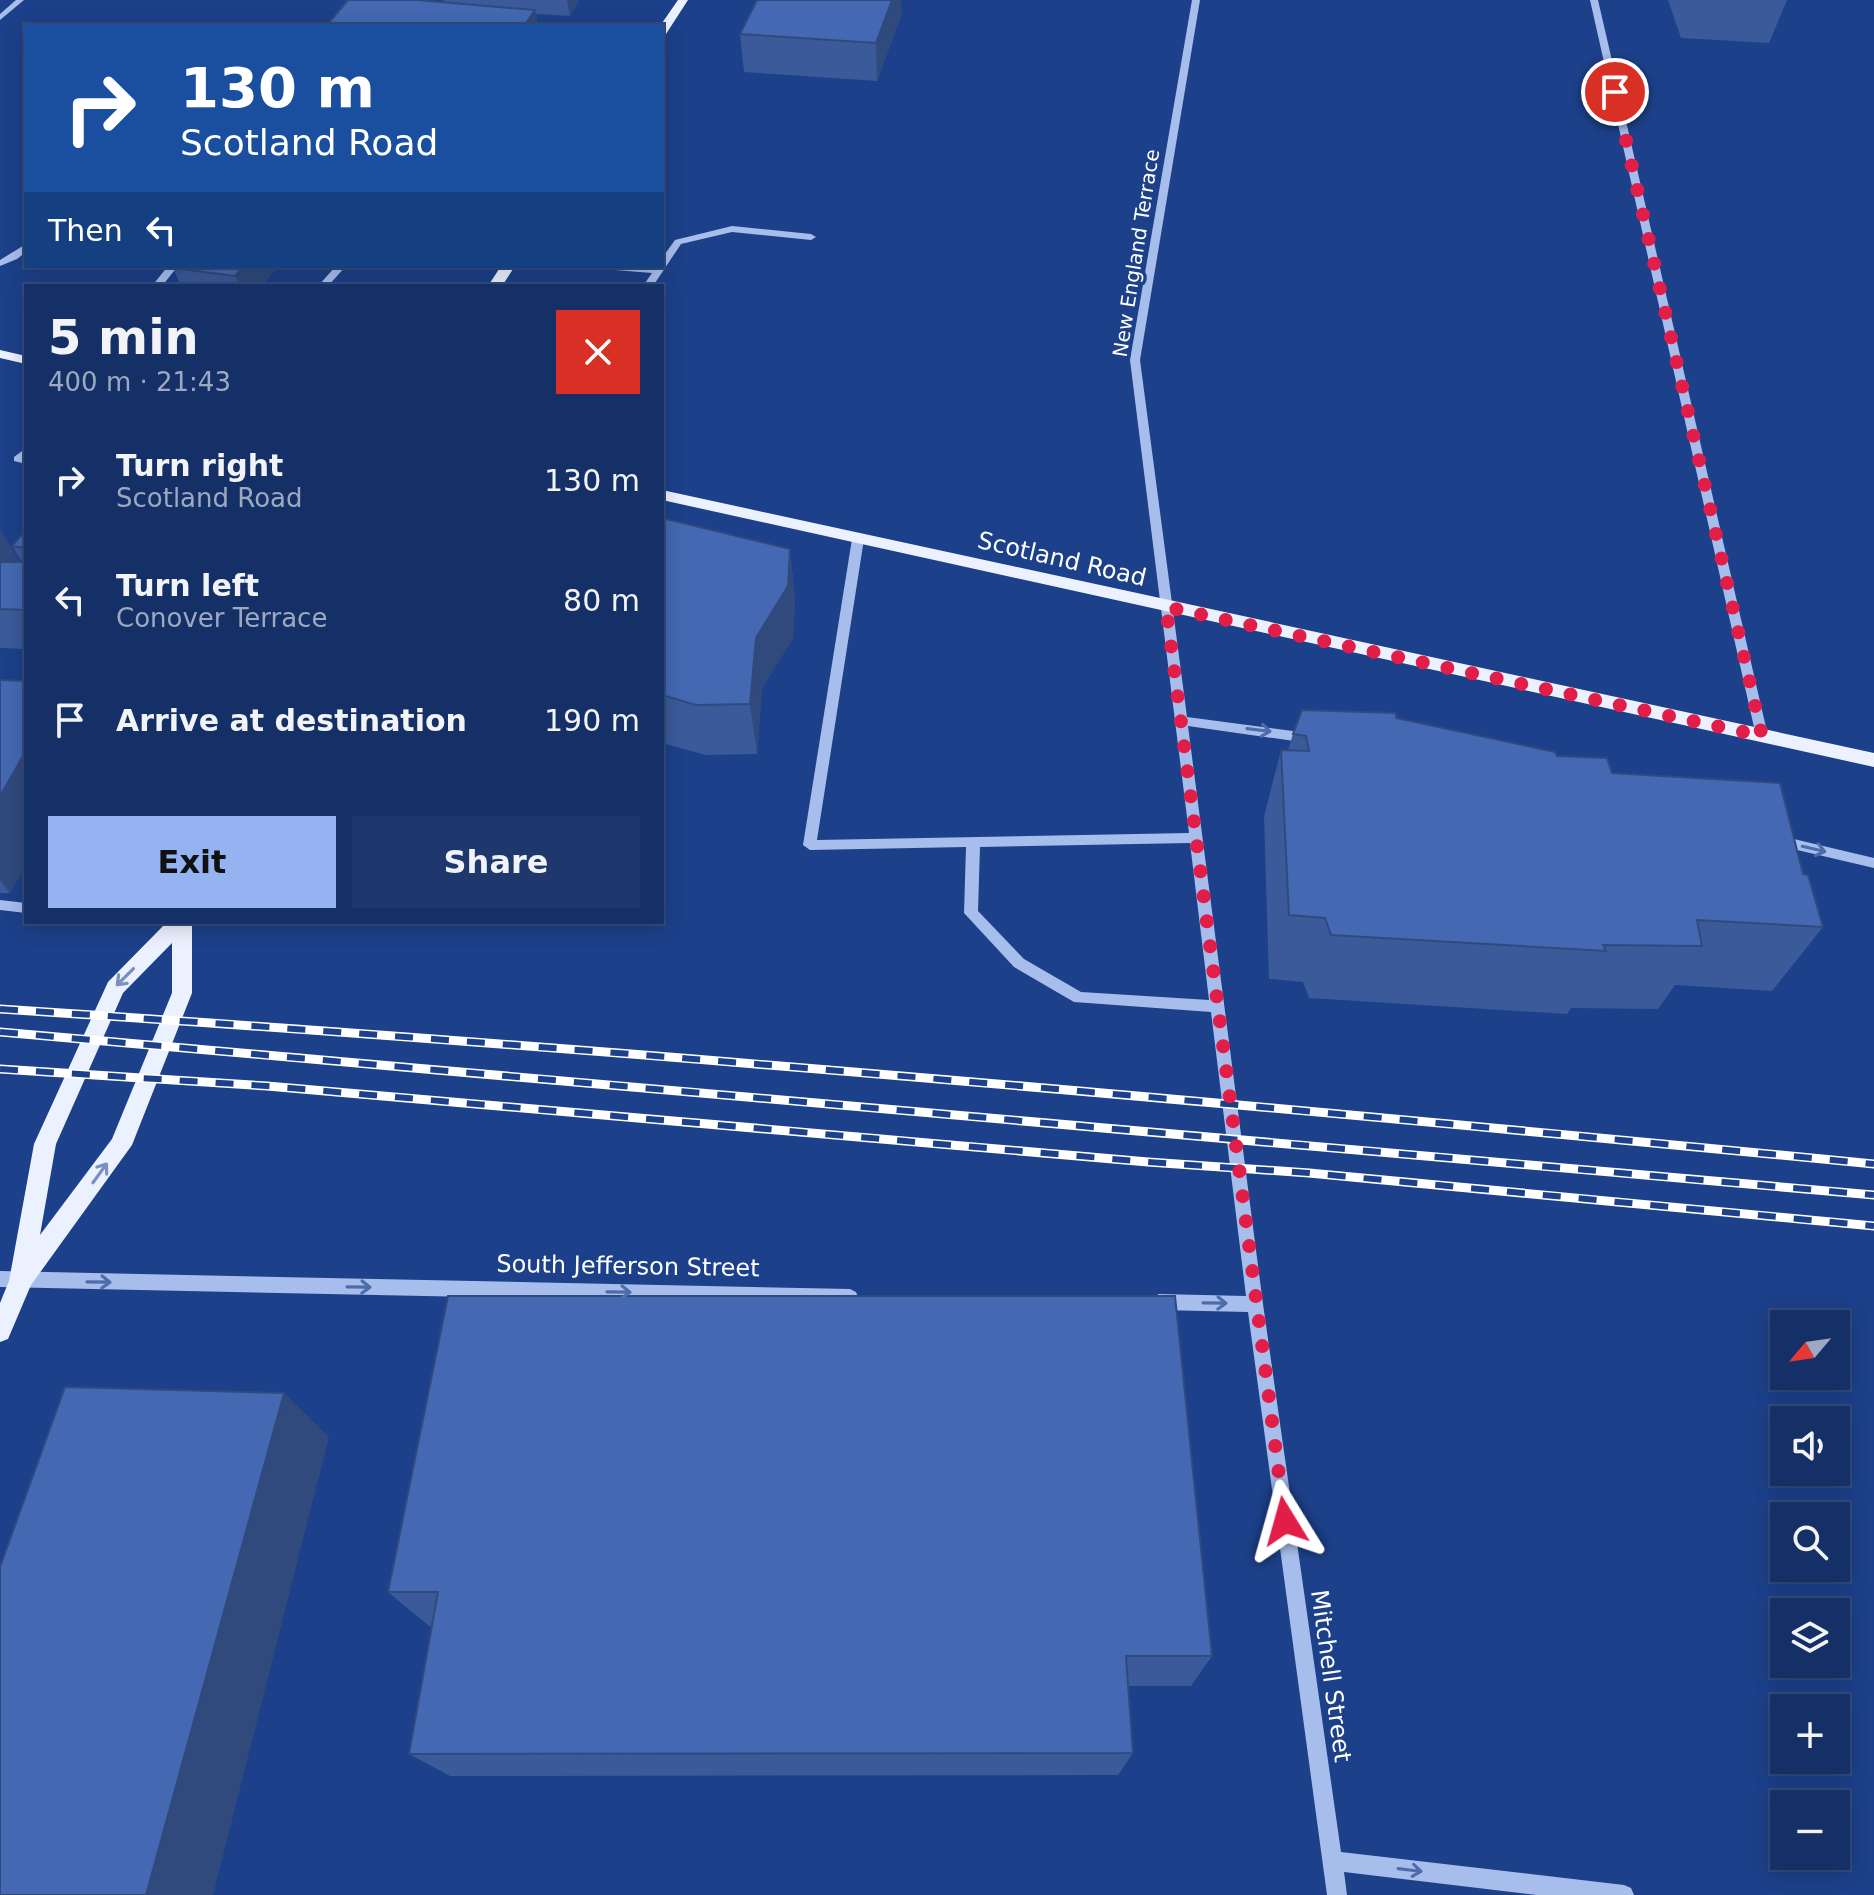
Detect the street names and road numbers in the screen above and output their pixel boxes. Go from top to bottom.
street label: New England Terrace [1108,147,1164,359]
street label: Scotland Road [975,526,1149,592]
street label: South Jefferson Street [496,1250,760,1282]
street label: Mitchell Street [1305,1588,1357,1764]

